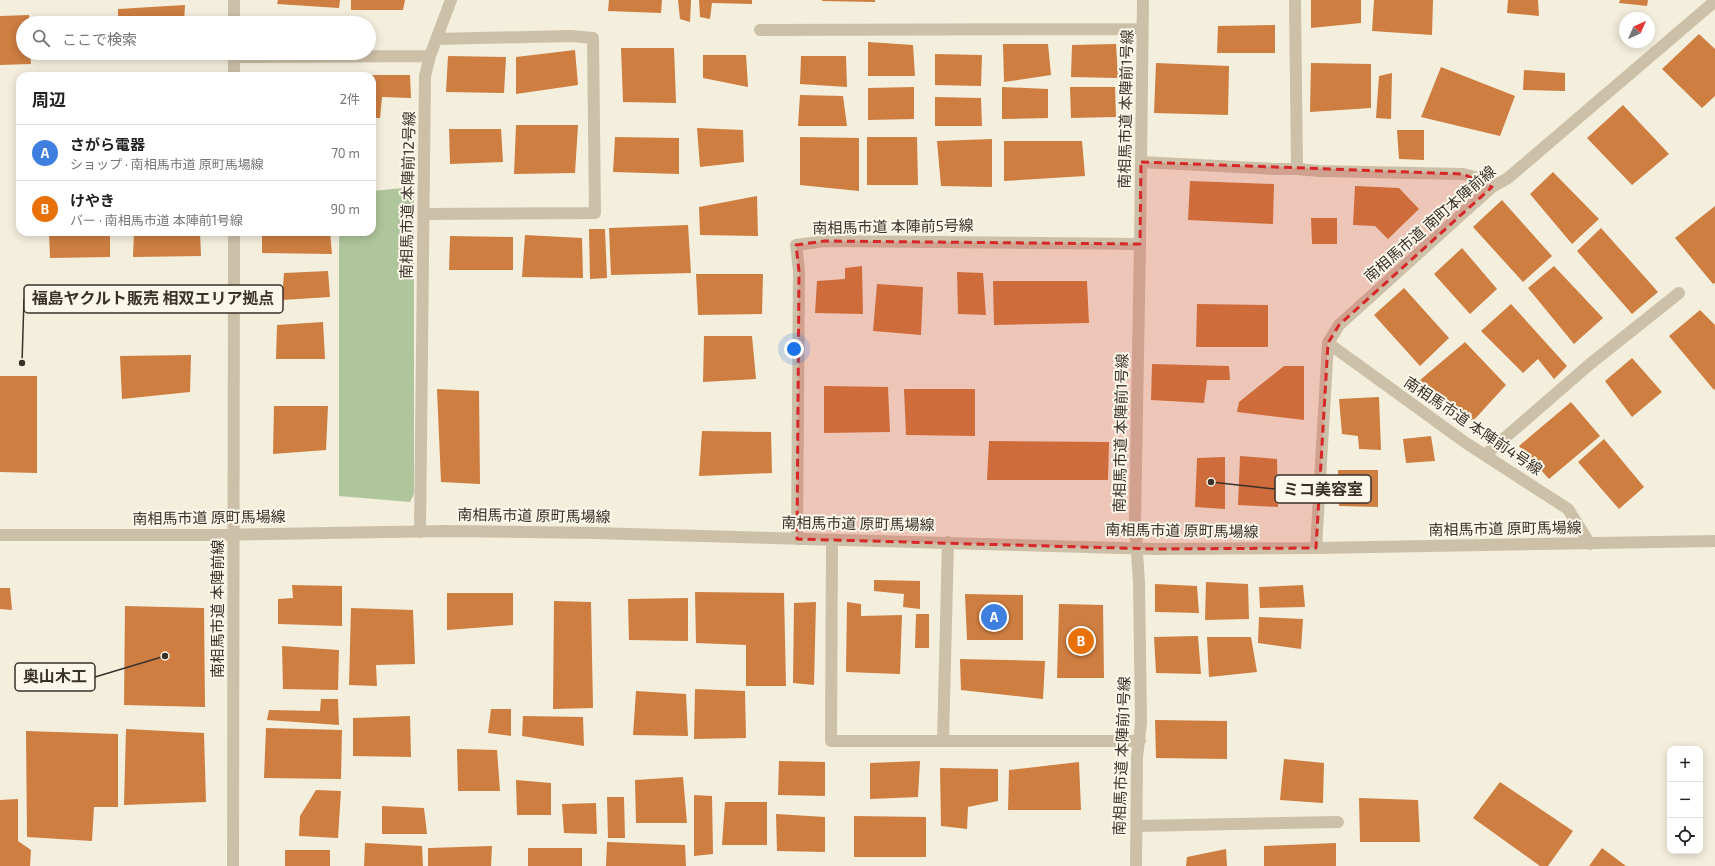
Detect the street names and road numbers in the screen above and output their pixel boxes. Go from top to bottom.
street label: 南相馬市道 本陣前1号線 [1115,29,1135,189]
street label: 南相馬市道 本陣前12号線 [397,111,417,279]
street label: 南相馬市道 南町本陣前線 [1360,161,1499,285]
street label: 南相馬市道 本陣前5号線 [812,216,974,236]
street label: 南相馬市道 本陣前1号線 [1110,353,1130,513]
street label: 南相馬市道 本陣前4号線 [1401,372,1546,478]
street label: 南相馬市道 原町馬場線 [457,505,611,525]
street label: 南相馬市道 原町馬場線 [132,507,286,527]
street label: 南相馬市道 原町馬場線 [781,513,935,533]
street label: 南相馬市道 原町馬場線 [1428,518,1582,538]
street label: 南相馬市道 原町馬場線 [1105,520,1259,540]
street label: 南相馬市道 本陣前線 [208,540,226,678]
street label: 南相馬市道 本陣前1号線 [1109,676,1133,836]

